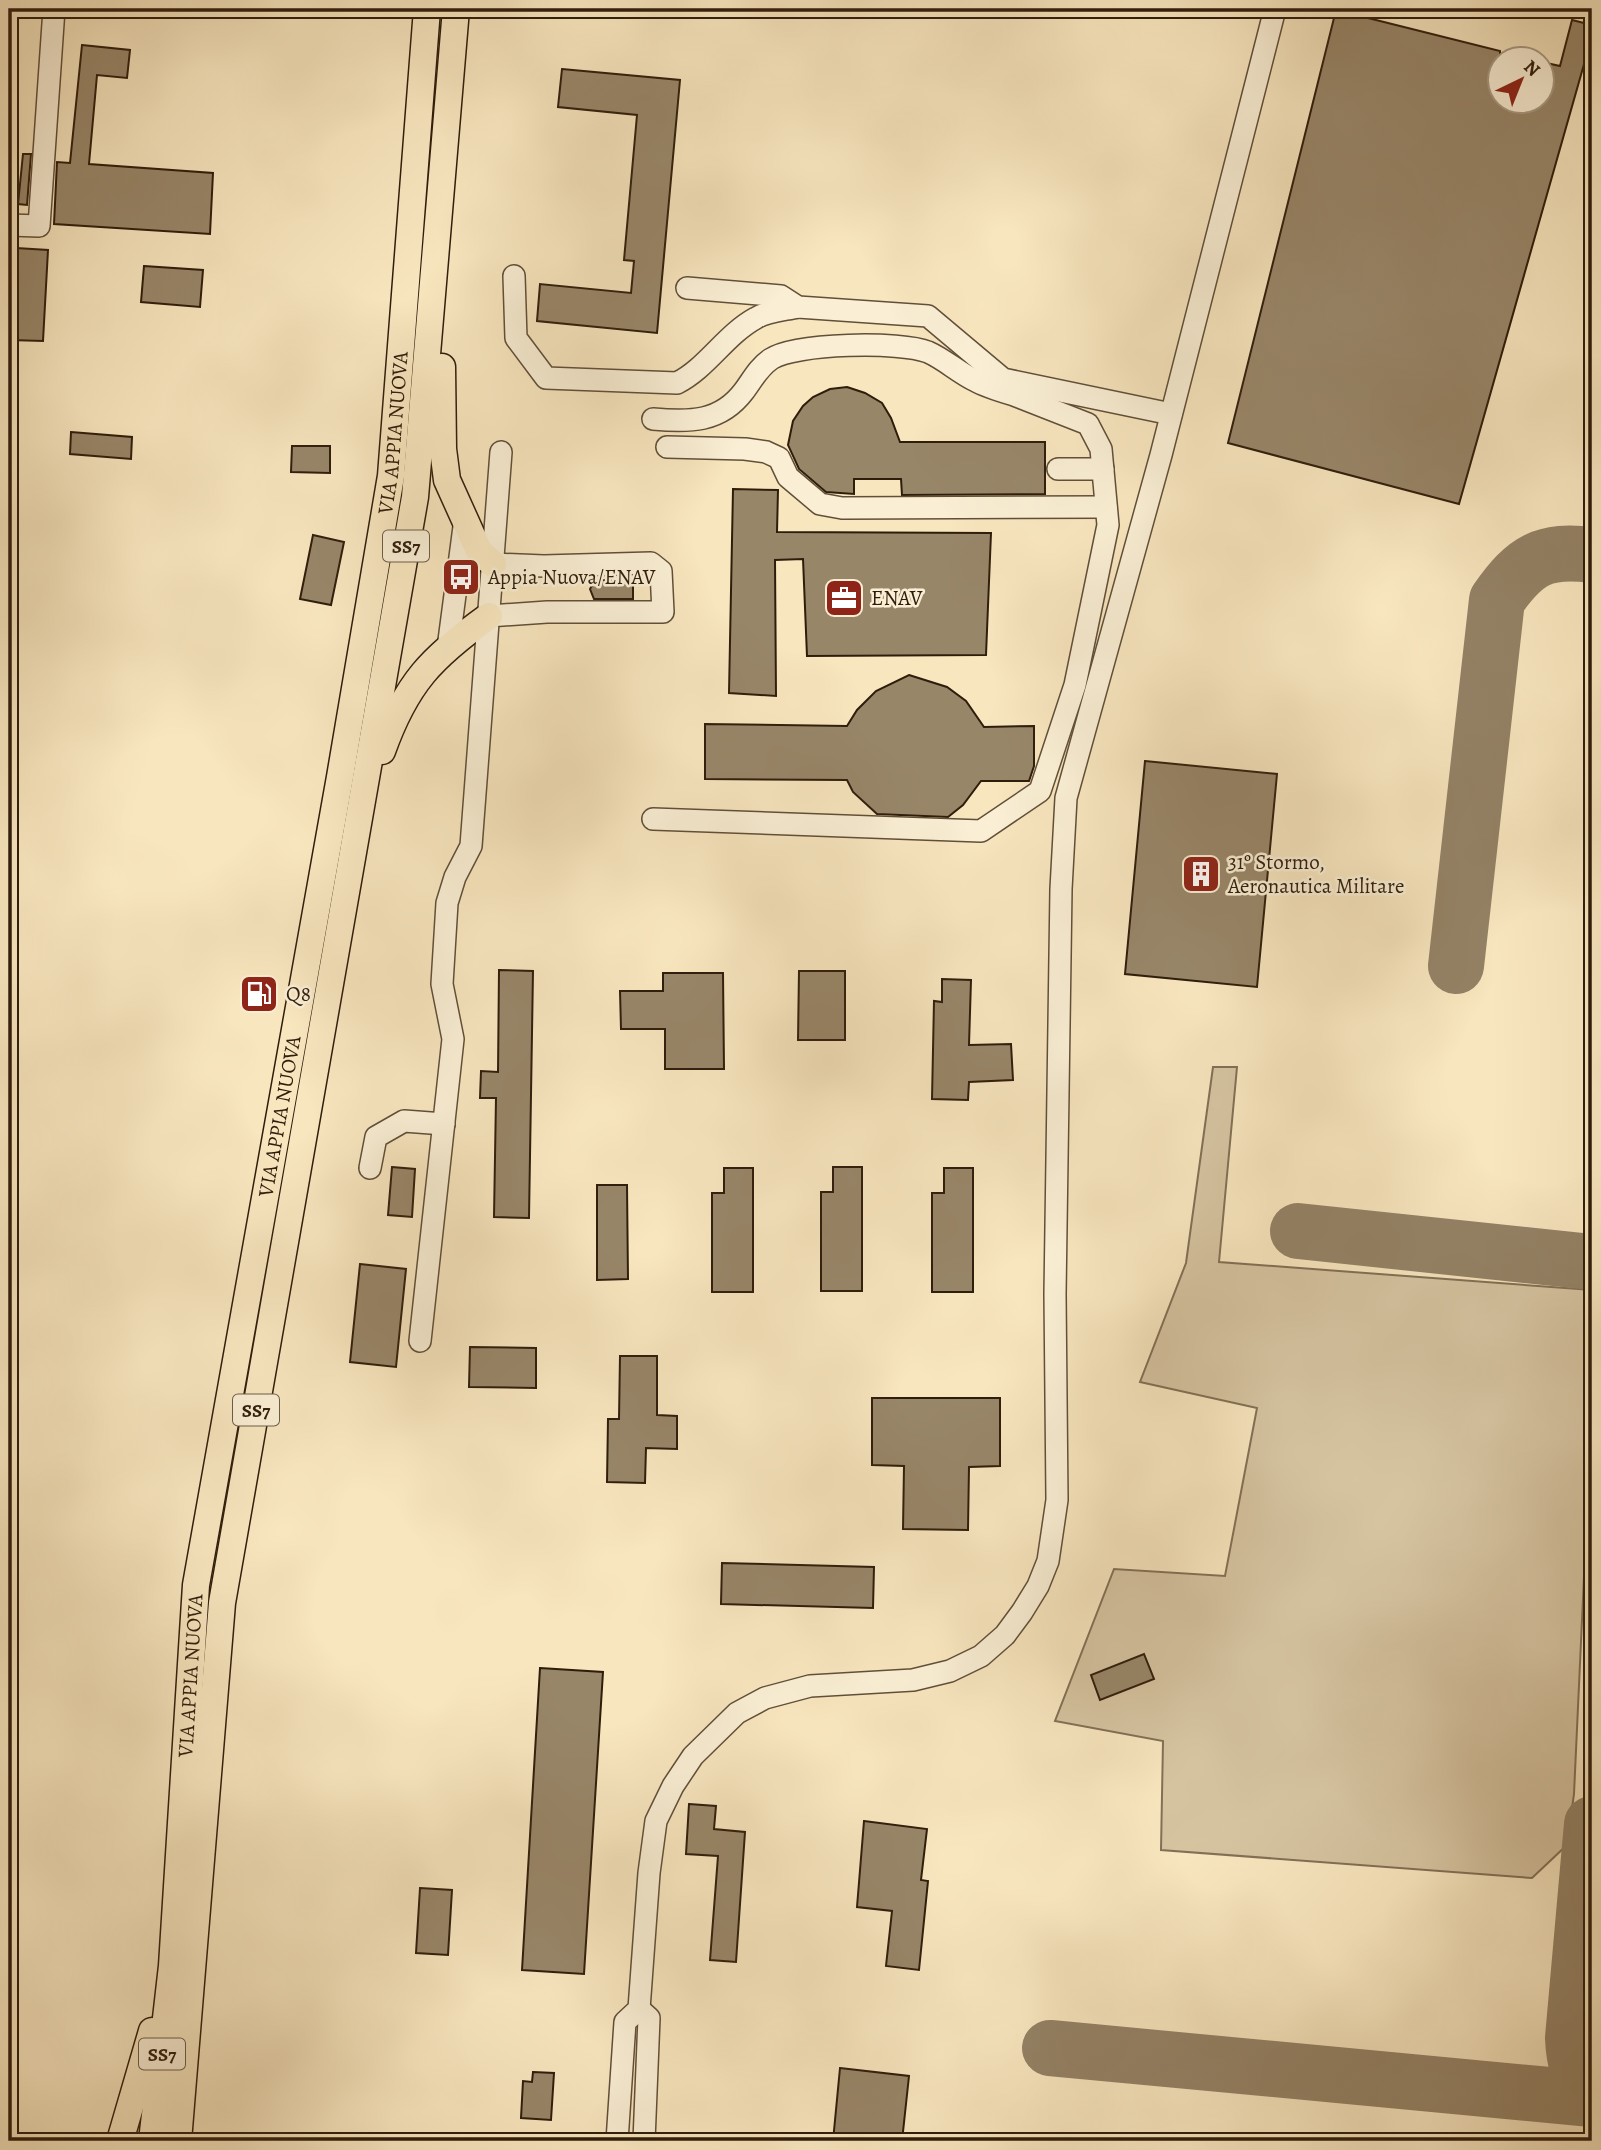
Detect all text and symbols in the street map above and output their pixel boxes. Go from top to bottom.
north arrow [1486,46,1556,116]
text: N [1518,54,1546,83]
street label: VIA APPIA NUOVA [371,350,415,517]
road number: SS7 [383,530,429,562]
bus stop icon: Appia Nuova/ENAV [440,556,482,598]
place label: Appia Nuova/ENAV [487,563,656,591]
office icon: ENAV [823,577,865,619]
place label: ENAV [871,584,923,612]
place label: 31º Stormo, Aeronautica Militare [1227,848,1404,900]
building icon: 31º Stormo, Aeronautica Militare [1180,853,1222,895]
fuel station icon: Q8 [238,973,280,1015]
place label: Q8 [286,980,311,1008]
street label: VIA APPIA NUOVA [251,1033,308,1200]
road number: SS7 [233,1394,279,1426]
street label: VIA APPIA NUOVA [171,1593,209,1759]
road number: SS7 [139,2038,185,2070]

